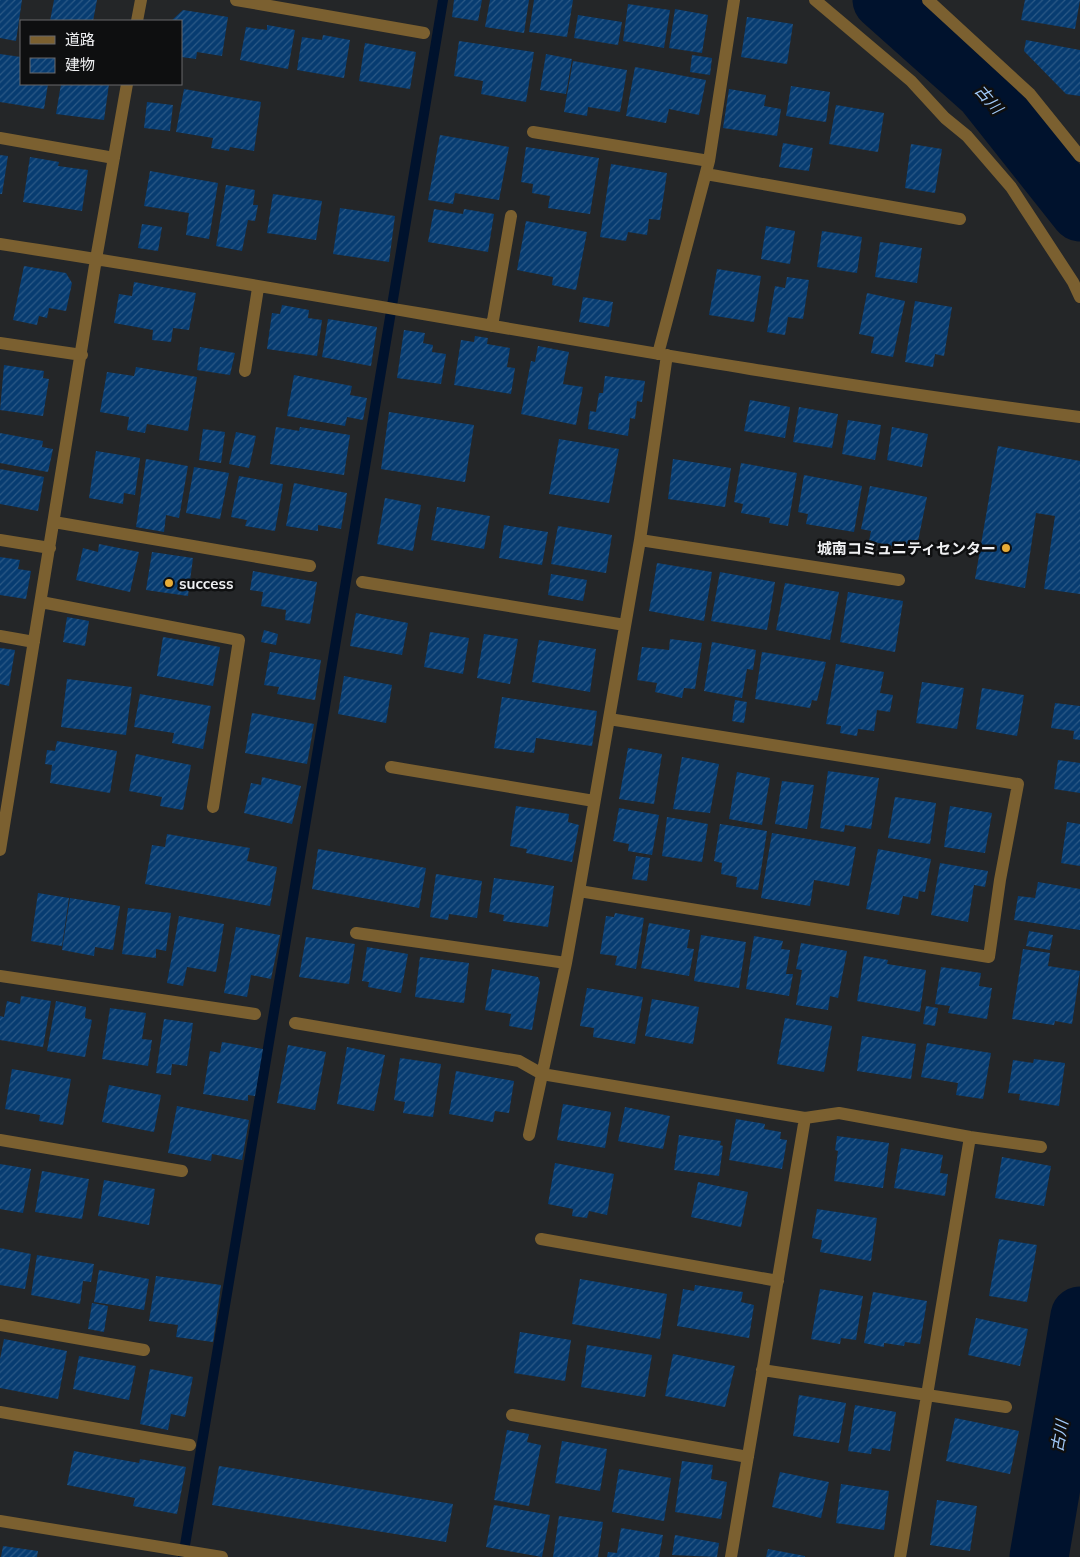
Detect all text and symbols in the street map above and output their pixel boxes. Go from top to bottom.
legend [20,20,182,85]
text: 道路 [65,30,95,49]
text: 建物 [65,55,95,74]
water label: 古川 [971,80,1008,119]
place label: 城南コミュニティセンター [817,539,996,558]
marker: 城南コミュニティセンター [1000,542,1012,554]
place label: success [179,574,234,593]
marker: success [163,577,175,589]
water label: 古川 [1046,1417,1072,1454]

